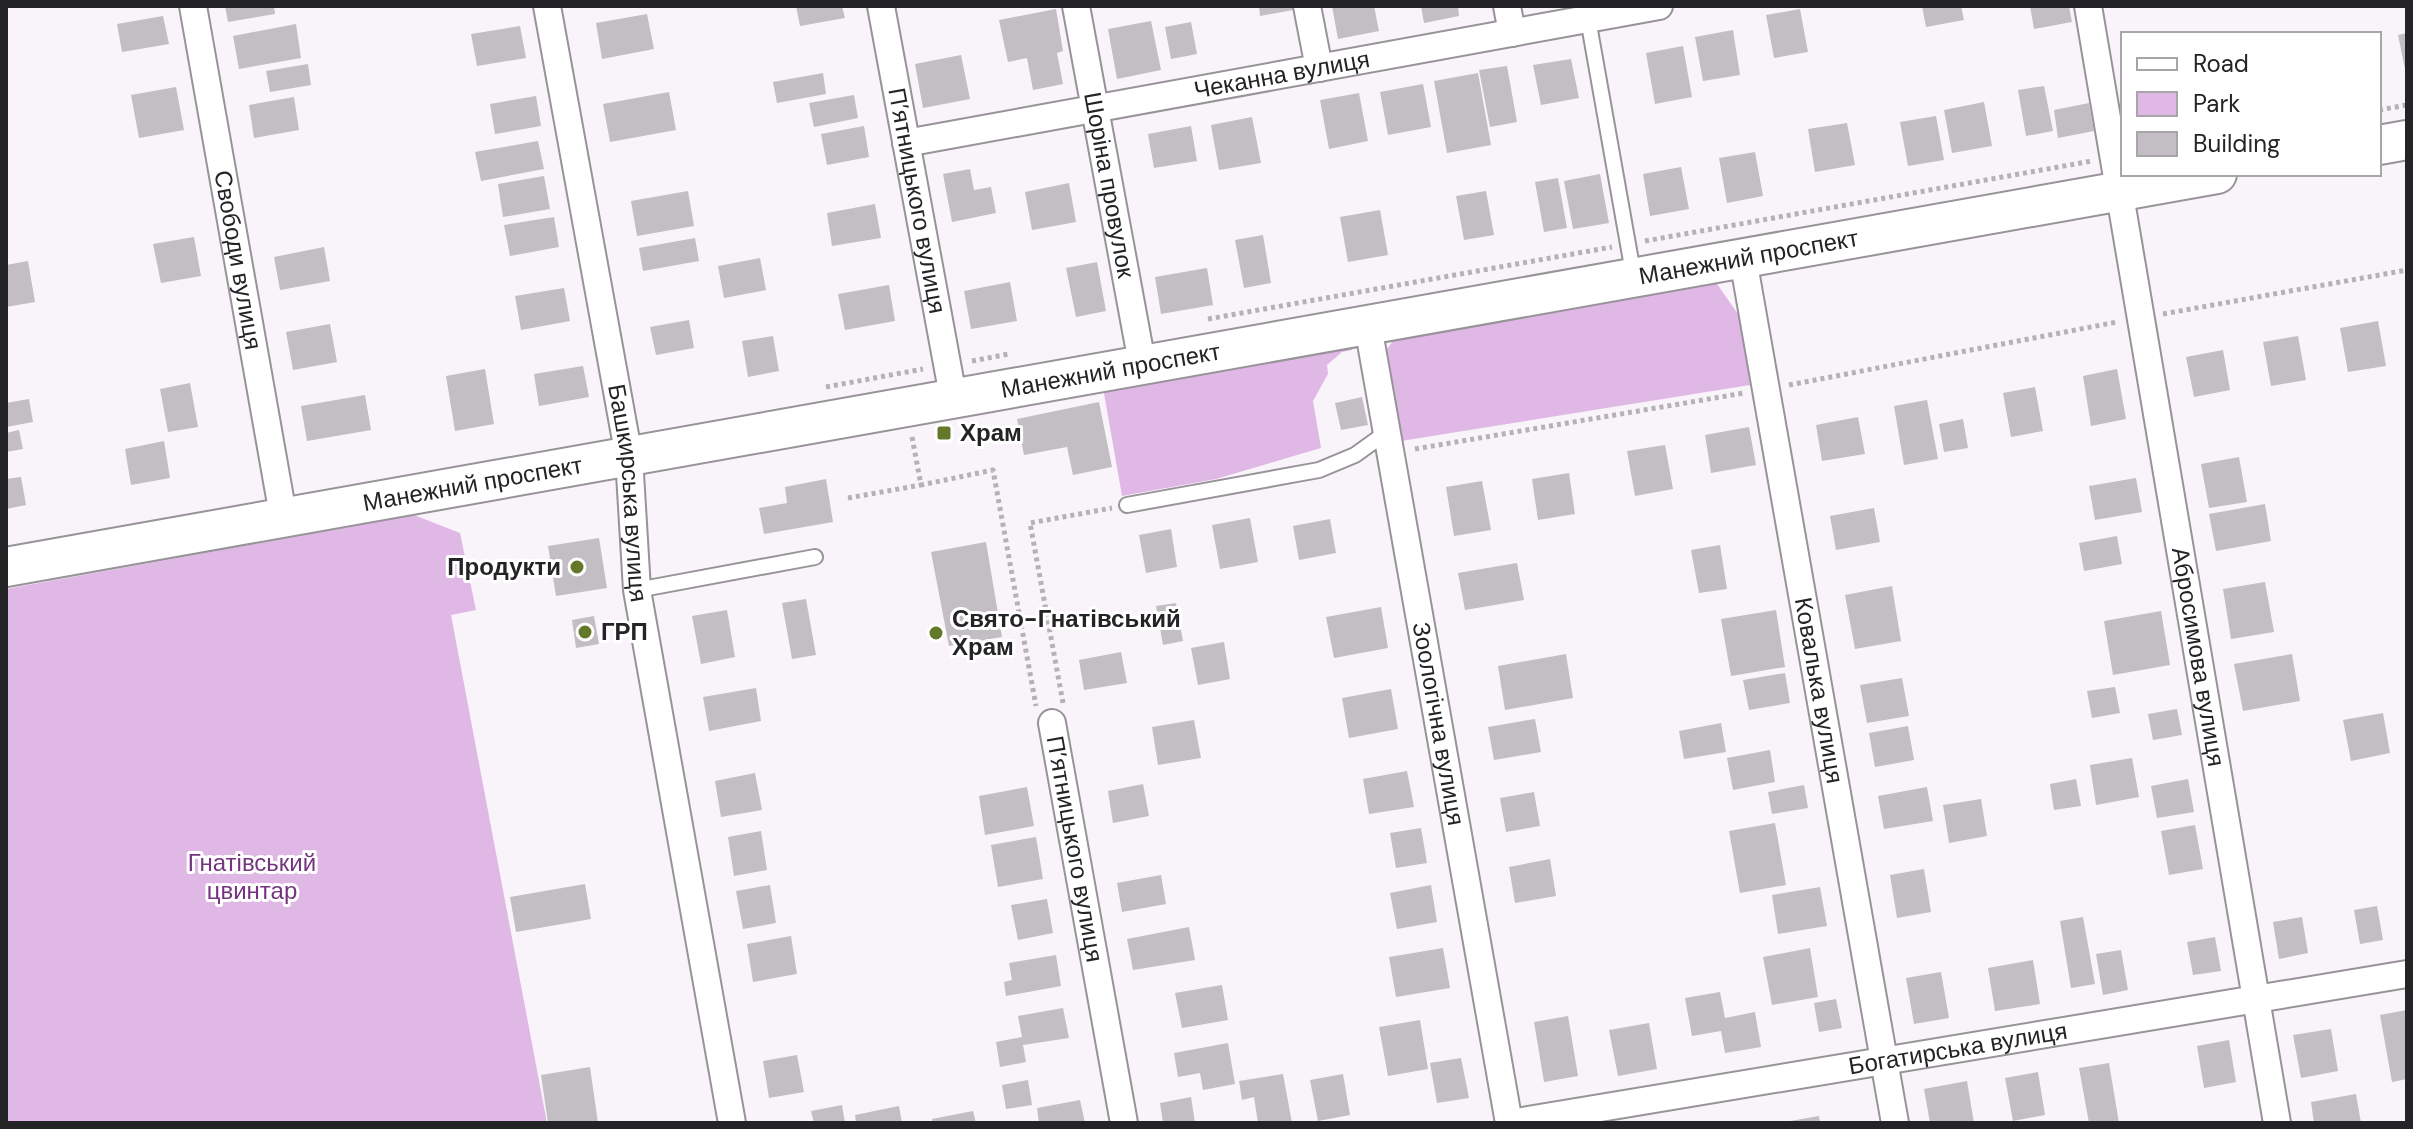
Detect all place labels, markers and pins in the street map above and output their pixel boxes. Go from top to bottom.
place label: Храм [960,417,1022,448]
marker: Храм [935,424,953,442]
place label: Продукти [447,551,561,582]
marker: Продукти [568,558,586,576]
place label: Свято-Гнатівський Храм [952,603,1181,662]
place label: ГРП [601,616,648,647]
marker: ГРП [576,623,594,641]
marker: Свято-Гнатівський Храм [927,624,945,642]

